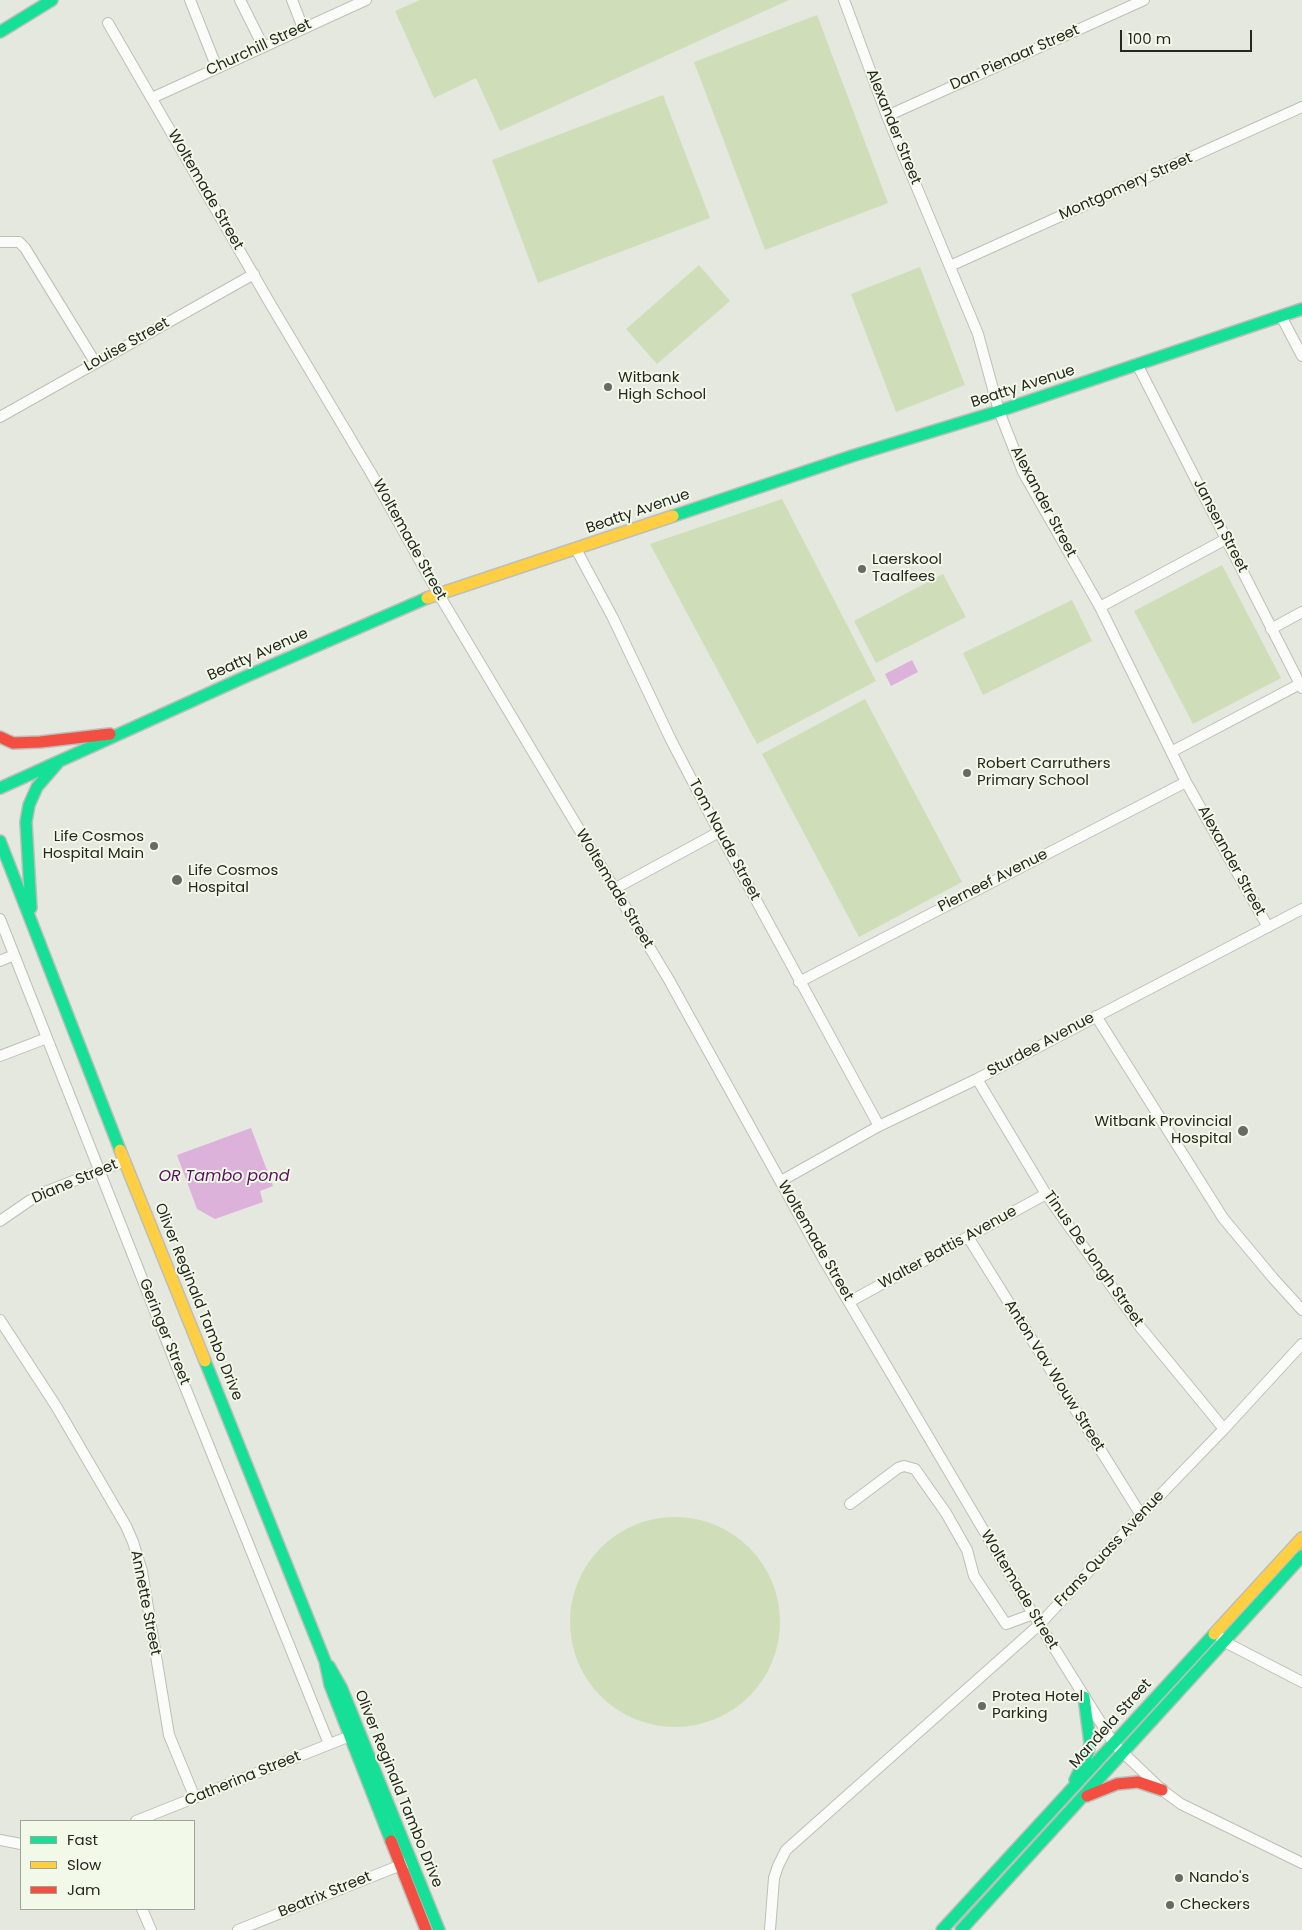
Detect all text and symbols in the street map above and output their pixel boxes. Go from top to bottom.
street label: Churchill Street [204,16,314,80]
scale bar [1122,20,1254,52]
street label: Dan Pienaar Street [948,21,1082,95]
text: 100 m [1128,28,1171,49]
street label: Alexander Street [862,67,924,187]
street label: Woltemade Street [163,127,247,253]
street label: Montgomery Street [1057,149,1195,225]
street label: Louise Street [81,314,173,376]
street label: Beatty Avenue [969,362,1077,412]
place label: Witbank High School [618,369,706,404]
marker: Witbank High School [602,381,614,393]
street label: Alexander Street [1006,443,1080,561]
street label: Woltemade Street [368,476,450,604]
street label: Jansen Street [1189,476,1251,576]
street label: Beatty Avenue [584,486,692,538]
place label: Laerskool Taalfees [872,551,942,586]
marker: Laerskool Taalfees [856,563,868,575]
street label: Beatty Avenue [205,625,311,685]
place label: Robert Carruthers Primary School [977,755,1111,790]
marker: Robert Carruthers Primary School [961,767,973,779]
street label: Tom Naude Street [684,776,764,904]
street label: Alexander Street [1193,803,1269,919]
street label: Woltemade Street [571,826,657,952]
place label: Life Cosmos Hospital Main [43,828,144,863]
marker: Life Cosmos Hospital Main [148,840,160,852]
street label: Pierneef Avenue [935,846,1051,916]
place label: Life Cosmos Hospital [188,862,278,897]
marker: Life Cosmos Hospital [170,873,184,887]
street label: Sturdee Avenue [984,1009,1098,1081]
place label: Witbank Provincial Hospital [1094,1113,1232,1148]
marker: Witbank Provincial Hospital [1236,1124,1250,1138]
street label: Diane Street [29,1156,121,1208]
water label: OR Tambo pond [159,1167,289,1187]
street label: Woltemade Street [773,1178,857,1304]
street label: Tinus De Jongh Street [1039,1188,1147,1330]
street label: Oliver Reginald Tambo Drive [150,1201,246,1403]
street label: Walter Battis Avenue [876,1203,1020,1293]
street label: Geringer Street [135,1276,193,1388]
street label: Anton Vav Wouw Street [1000,1297,1108,1455]
street label: Frans Quass Avenue [1051,1487,1169,1611]
street label: Woltemade Street [976,1527,1062,1653]
street label: Annette Street [126,1549,164,1657]
street label: Mandela Street [1066,1676,1156,1772]
street label: Oliver Reginald Tambo Drive [350,1688,446,1890]
place label: Protea Hotel Parking [992,1688,1083,1723]
marker: Protea Hotel Parking [976,1700,988,1712]
street label: Catherina Street [183,1748,303,1810]
legend [20,1820,195,1910]
text: Fast [67,1829,98,1850]
text: Slow [67,1854,101,1875]
street label: Beatrix Street [276,1868,374,1922]
place label: Nando's [1189,1869,1249,1887]
marker: Nando's [1173,1872,1185,1884]
text: Jam [67,1879,101,1900]
place label: Checkers [1180,1896,1250,1914]
marker: Checkers [1164,1899,1176,1911]

